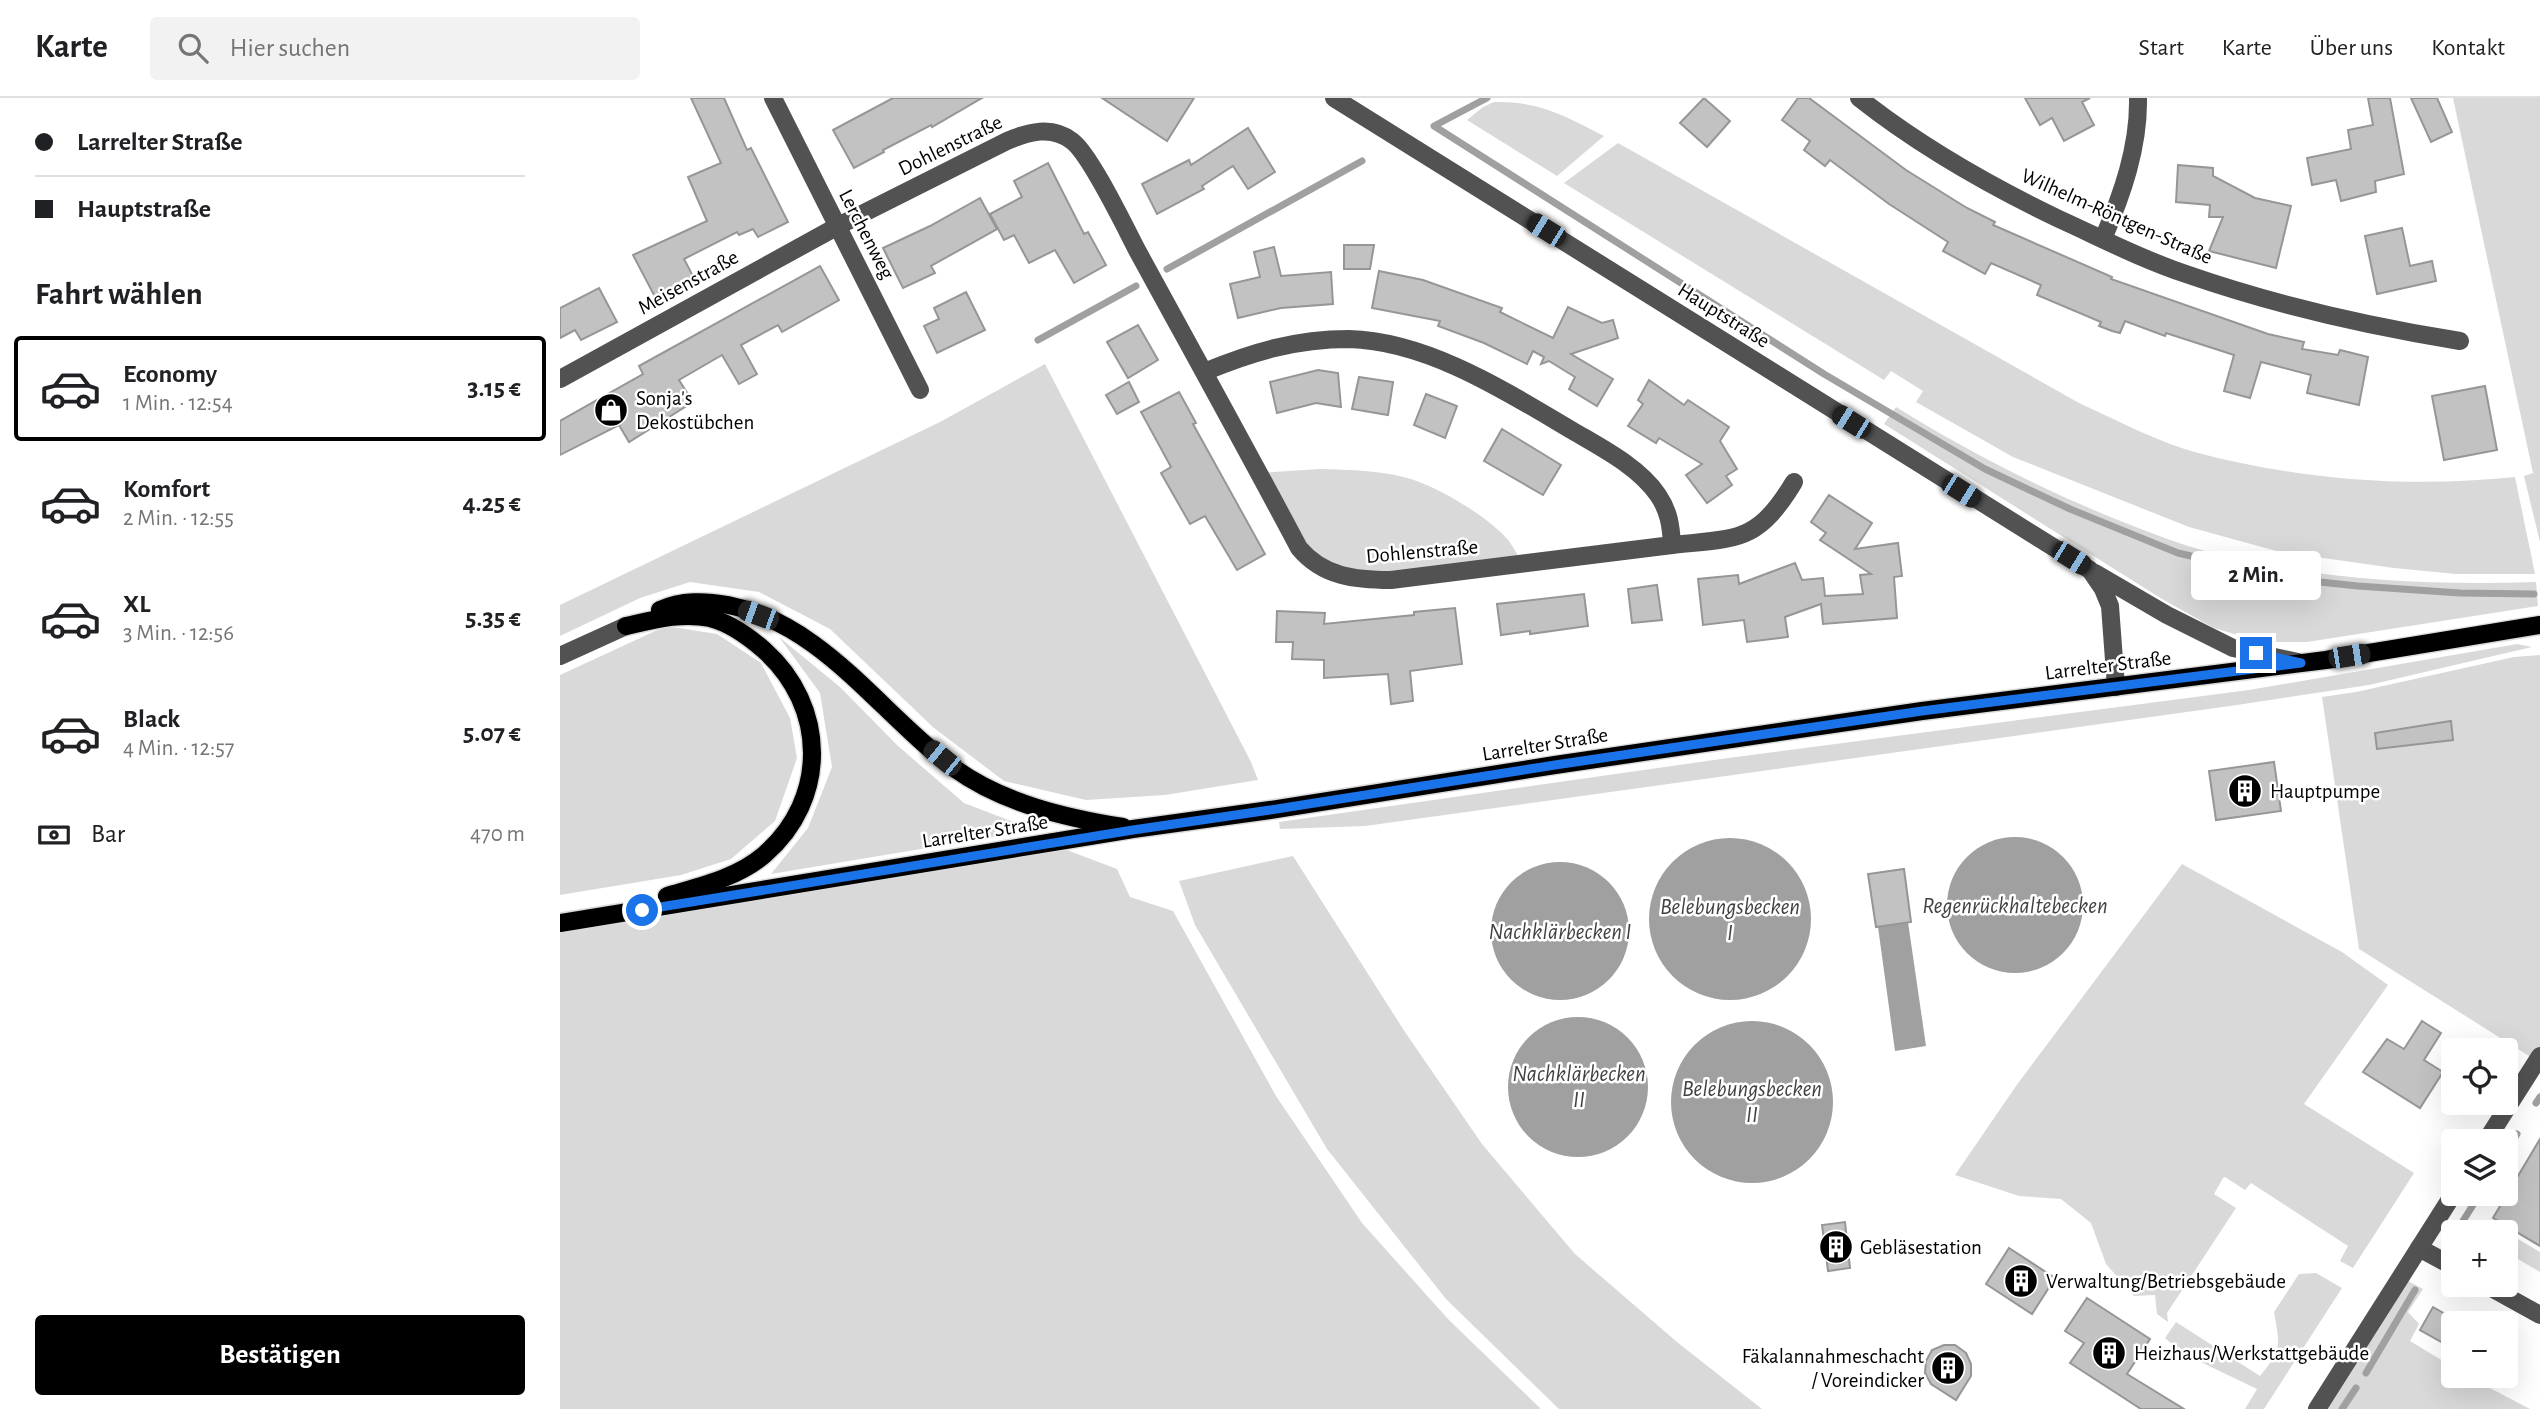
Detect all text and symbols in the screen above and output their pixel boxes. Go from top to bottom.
search box [150,17,640,80]
icon: search [174,29,212,67]
text: Karte [35,31,108,64]
text: Hier suchen [230,35,350,61]
text: Start [2139,36,2184,60]
text: Karte [2222,36,2272,60]
text: Über uns [2310,36,2393,60]
text: Kontakt [2431,36,2505,60]
street label: Dohlenstraße [895,111,1005,180]
text: Larrelter Straße [77,129,242,155]
street label: Wilhelm-Röntgen-Straße [2018,165,2216,268]
street label: Lerchenweg [835,186,898,283]
text: Hauptstraße [77,196,211,222]
car [1523,210,1570,250]
street label: Meisenstraße [634,246,742,319]
text: Fahrt wählen [35,278,203,310]
street label: Hauptstraße [1674,279,1773,352]
icon: car [39,357,102,420]
text: Economy [123,361,217,387]
text: 3.15 € [467,375,521,401]
place label: Sonja's Dekostübchen [636,388,754,433]
shop icon: Sonja's Dekostübchen [592,391,630,429]
text: 1 Min. · 12:54 [123,392,233,415]
car [1828,402,1875,442]
car [1938,471,1985,511]
icon: car [39,472,102,535]
text: Komfort [123,476,210,502]
text: 4.25 € [462,490,521,516]
text: 2 Min. · 12:55 [123,507,234,530]
street label: Dohlenstraße [1365,536,1479,567]
car [2048,538,2095,578]
callout: 2 Min. [2191,552,2321,601]
text: 2 Min. [2228,564,2284,587]
icon: car [39,587,102,650]
text: XL [123,591,150,617]
car [735,598,782,632]
text: 5.35 € [465,605,521,631]
text: 3 Min. · 12:56 [123,622,234,645]
route end [2240,637,2272,669]
car [2327,642,2372,670]
street label: Larrelter Straße [2044,647,2172,684]
icon: car [39,702,102,765]
text: Black [123,706,180,732]
text: 5.07 € [463,720,521,746]
street label: Larrelter Straße [1481,724,1610,765]
text: 4 Min. · 12:57 [123,737,234,760]
car [920,737,965,779]
building icon: Hauptpumpe [2226,772,2264,810]
place label: Hauptpumpe [2270,781,2380,802]
street label: Larrelter Straße [921,811,1050,852]
icon: cash [35,816,73,854]
text: Bar [91,821,125,847]
text: 470 m [470,823,525,846]
route start [626,894,658,926]
water label: Regenrückhaltebecken [1922,895,2108,918]
water label: Belebungsbecken I [1660,896,1800,945]
water label: Nachklärbecken I [1489,921,1631,944]
map controls [2441,1038,2518,1388]
button: locate [2441,1038,2518,1115]
water label: Nachklärbecken II [1512,1063,1646,1112]
water label: Belebungsbecken II [1682,1078,1822,1127]
button: layers [2441,1129,2518,1206]
button: + [2441,1220,2518,1297]
building icon: Gebläsestation [1817,1228,1855,1266]
place label: Gebläsestation [1860,1237,1982,1258]
building icon: Verwaltung/Betriebsgebäude [2002,1262,2040,1300]
place label: Verwaltung/Betriebsgebäude [2046,1271,2286,1292]
button: − [2441,1311,2518,1388]
button: Bestätigen [35,1315,525,1395]
building icon: Heizhaus/Werkstattgebäude [2090,1334,2128,1372]
place label: Heizhaus/Werkstattgebäude [2134,1343,2369,1364]
place label: Fäkalannahmeschacht / Voreindicker [1742,1346,1924,1391]
building icon: Fäkalannahmeschacht / Voreindicker [1929,1349,1967,1387]

